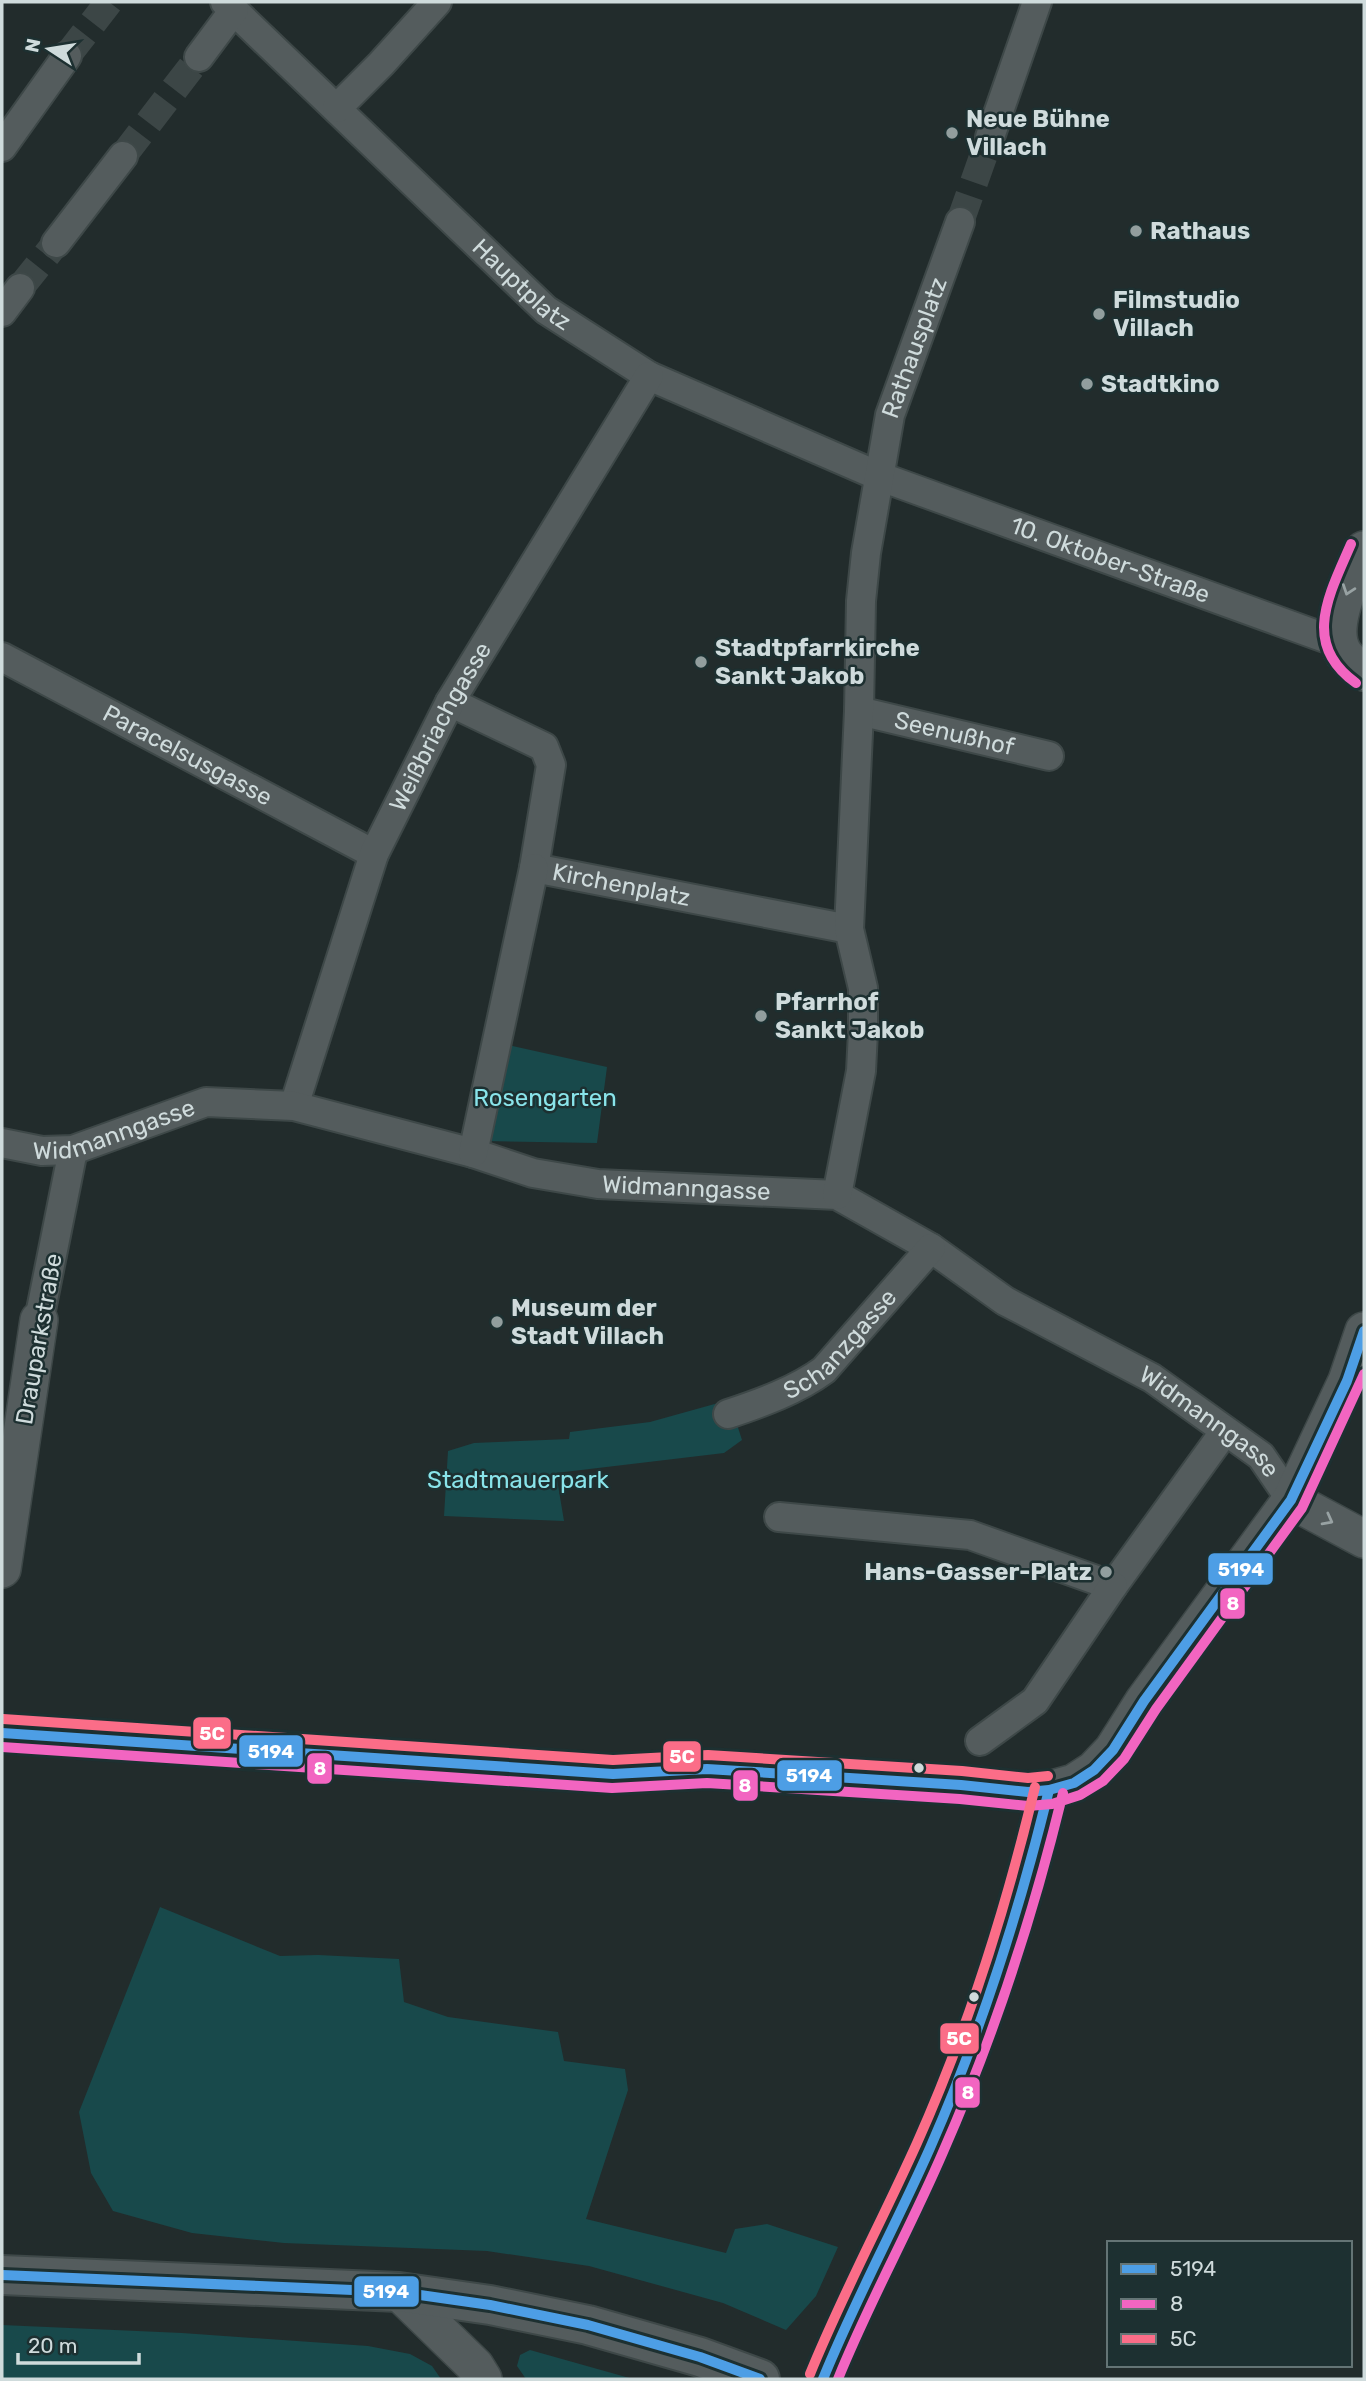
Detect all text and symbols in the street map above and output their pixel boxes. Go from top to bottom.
north arrow [14,14,84,84]
text: N [20,36,46,55]
place label: Neue Bühne Villach [966,105,1110,161]
marker: Neue Bühne Villach [944,125,960,141]
place label: Rathaus [1150,217,1250,245]
marker: Rathaus [1128,223,1144,239]
street label: Hauptplatz [467,233,576,336]
street label: Rathausplatz [876,274,953,422]
place label: Filmstudio Villach [1113,286,1240,342]
marker: Filmstudio Villach [1091,306,1107,322]
place label: Stadtkino [1101,370,1220,398]
marker: Stadtkino [1079,376,1095,392]
street label: 10. Oktober-Straße [1007,511,1214,609]
one-way arrow [1342,584,1356,596]
place label: Stadtpfarrkirche Sankt Jakob [715,634,920,690]
street label: Weißbriachgasse [384,637,497,816]
marker: Stadtpfarrkirche Sankt Jakob [693,654,709,670]
street label: Paracelsusgasse [98,699,277,812]
street label: Seenußhof [892,706,1018,761]
street label: Kirchenplatz [550,858,693,912]
place label: Pfarrhof Sankt Jakob [775,988,924,1044]
marker: Pfarrhof Sankt Jakob [753,1008,769,1024]
park label: Rosengarten [473,1084,617,1112]
street label: Widmanngasse [32,1093,199,1165]
street label: Widmanngasse [602,1170,771,1206]
street label: Drauparkstraße [10,1251,68,1427]
street label: Schanzgasse [779,1283,903,1405]
place label: Museum der Stadt Villach [511,1294,664,1350]
marker: Museum der Stadt Villach [489,1314,505,1330]
street label: Widmanngasse [1135,1360,1285,1483]
park label: Stadtmauerpark [427,1466,610,1494]
one-way arrow [1321,1512,1333,1525]
line badge: 5194 [1207,1552,1274,1586]
place label: Hans-Gasser-Platz [864,1558,1092,1586]
text: 5194 [1218,1558,1264,1581]
marker: Hans-Gasser-Platz [1098,1564,1114,1580]
line badge: 8 [1219,1587,1246,1620]
text: 8 [1227,1592,1240,1615]
line badge: 5C [192,1716,232,1750]
text: 5C [199,1722,225,1745]
line badge: 5194 [238,1734,304,1768]
text: 5194 [248,1740,294,1763]
line badge: 5C [662,1740,702,1773]
text: 5C [669,1745,695,1768]
line badge: 8 [306,1752,333,1785]
text: 8 [314,1757,327,1780]
line badge: 5194 [776,1759,843,1792]
unlabelled marker [912,1761,926,1775]
text: 5194 [786,1764,832,1787]
line badge: 8 [732,1769,759,1802]
text: 8 [739,1774,752,1797]
unlabelled marker [967,1990,981,2004]
line badge: 5C [939,2022,980,2055]
text: 5C [946,2027,972,2050]
line badge: 8 [954,2076,981,2109]
text: 8 [962,2081,975,2104]
legend [1107,2241,1352,2367]
text: 5194 [1170,2256,1216,2281]
line badge: 5194 [353,2275,420,2308]
text: 5194 [363,2280,409,2303]
text: 8 [1170,2291,1183,2316]
scale bar [18,2322,138,2366]
text: 5C [1170,2326,1196,2351]
text: 20 m [28,2333,77,2358]

